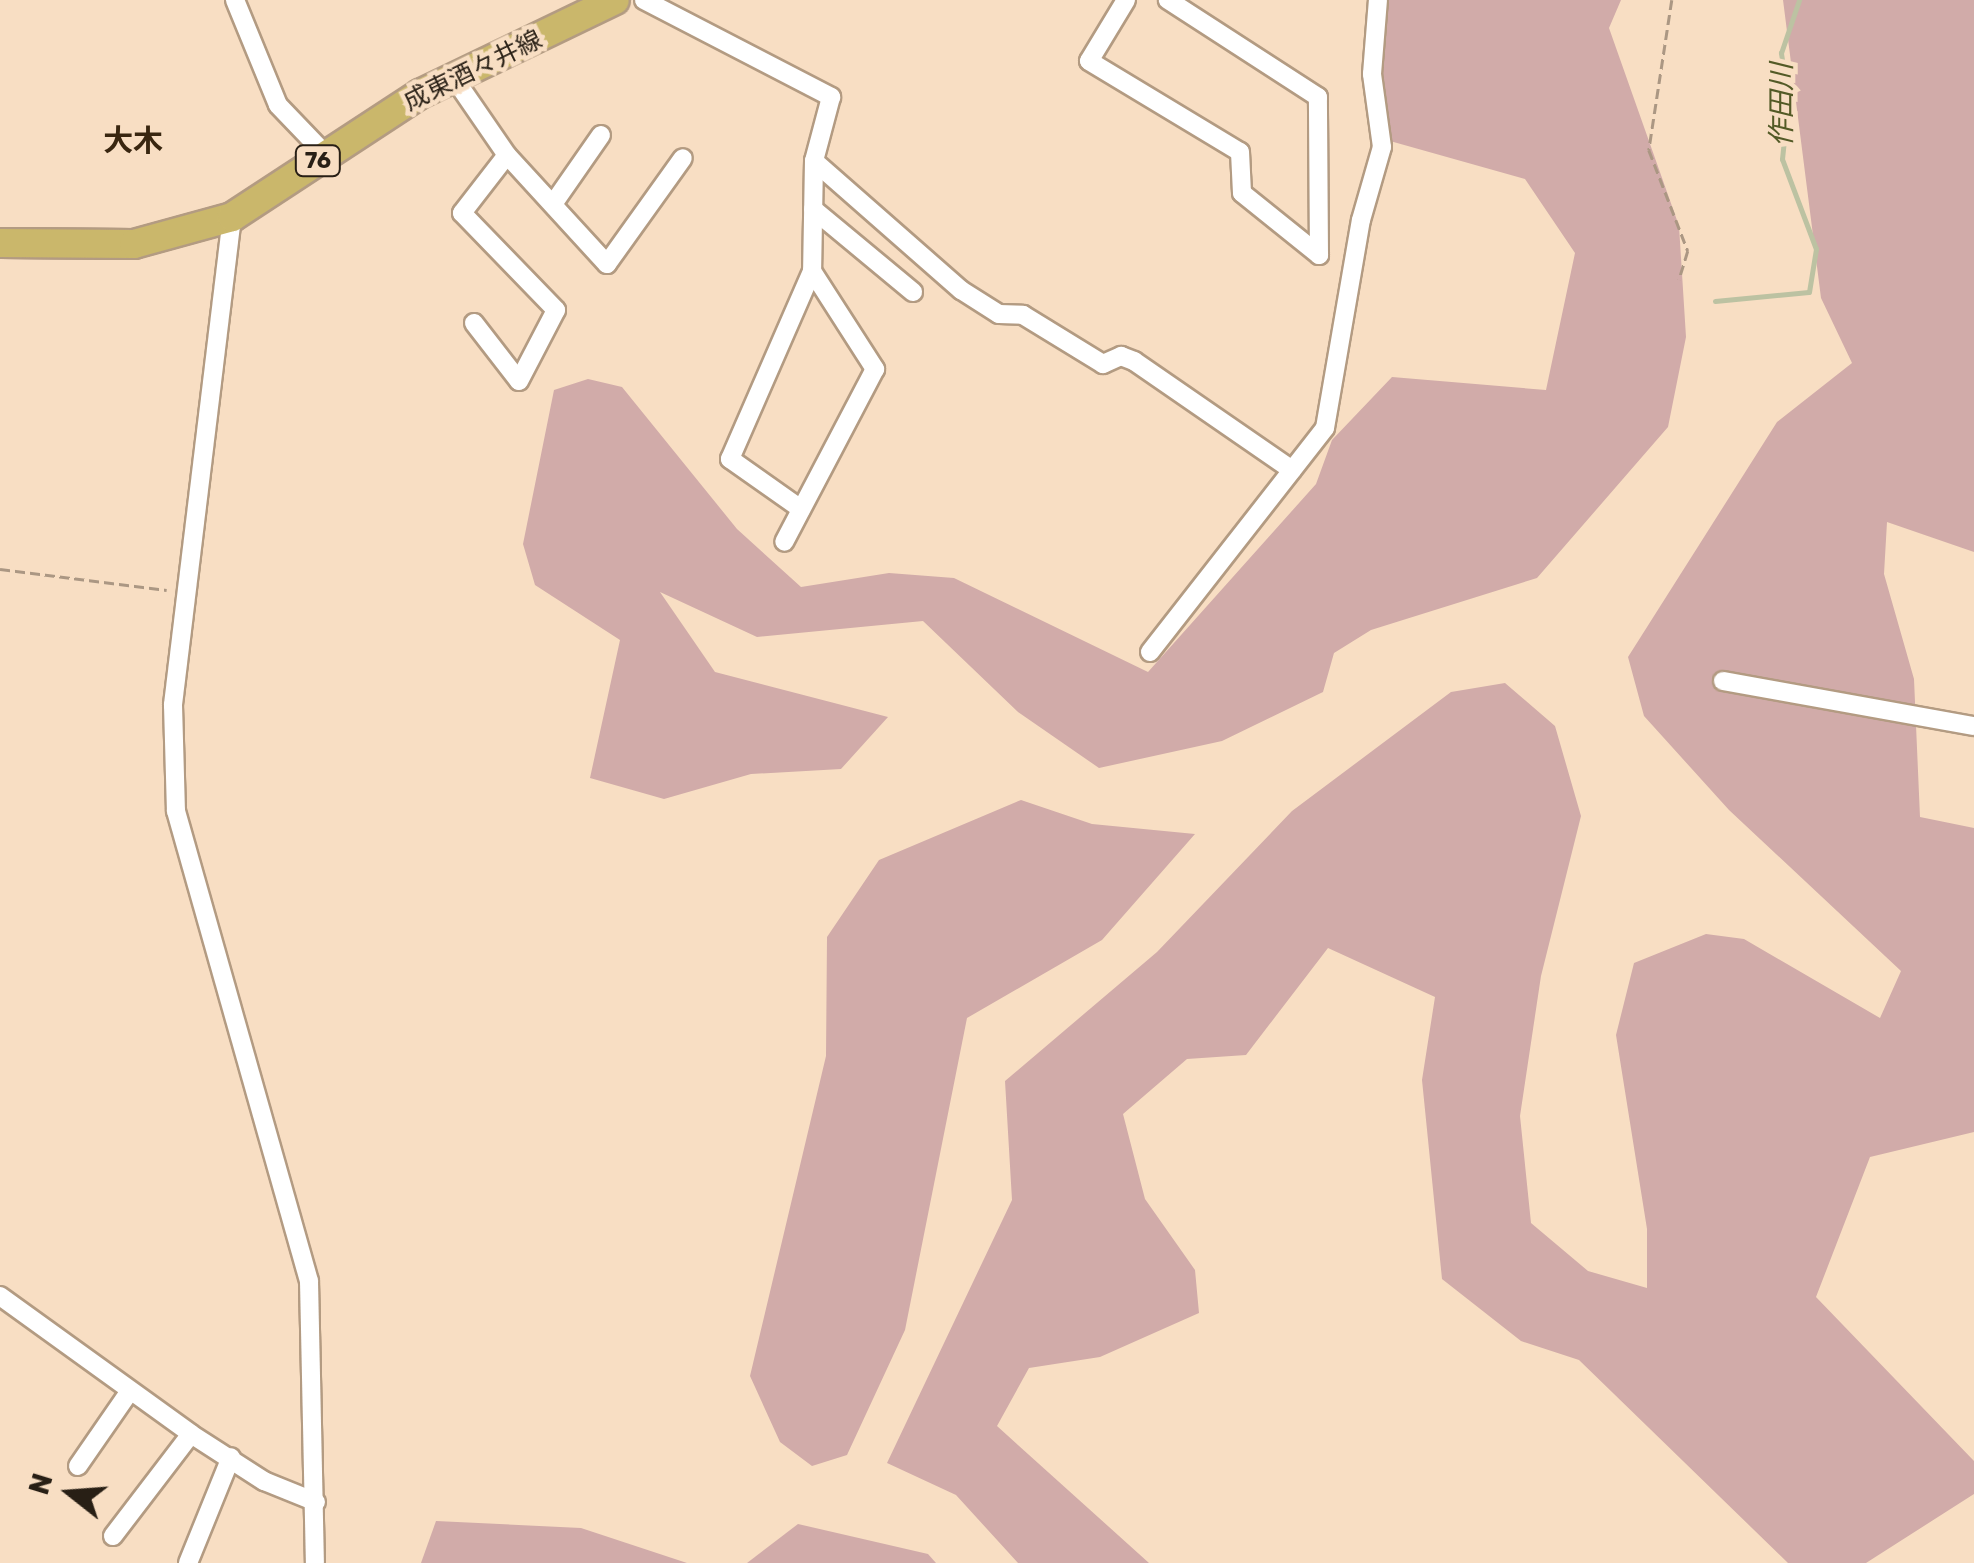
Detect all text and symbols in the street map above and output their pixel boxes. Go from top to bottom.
street label: 成東酒々井線 [399,25,547,117]
water label: 作田川 [1765,63,1799,147]
district label: 大木 [103,123,163,159]
road number: 76 [293,144,343,178]
north arrow [20,1443,120,1543]
text: N [22,1470,60,1499]

